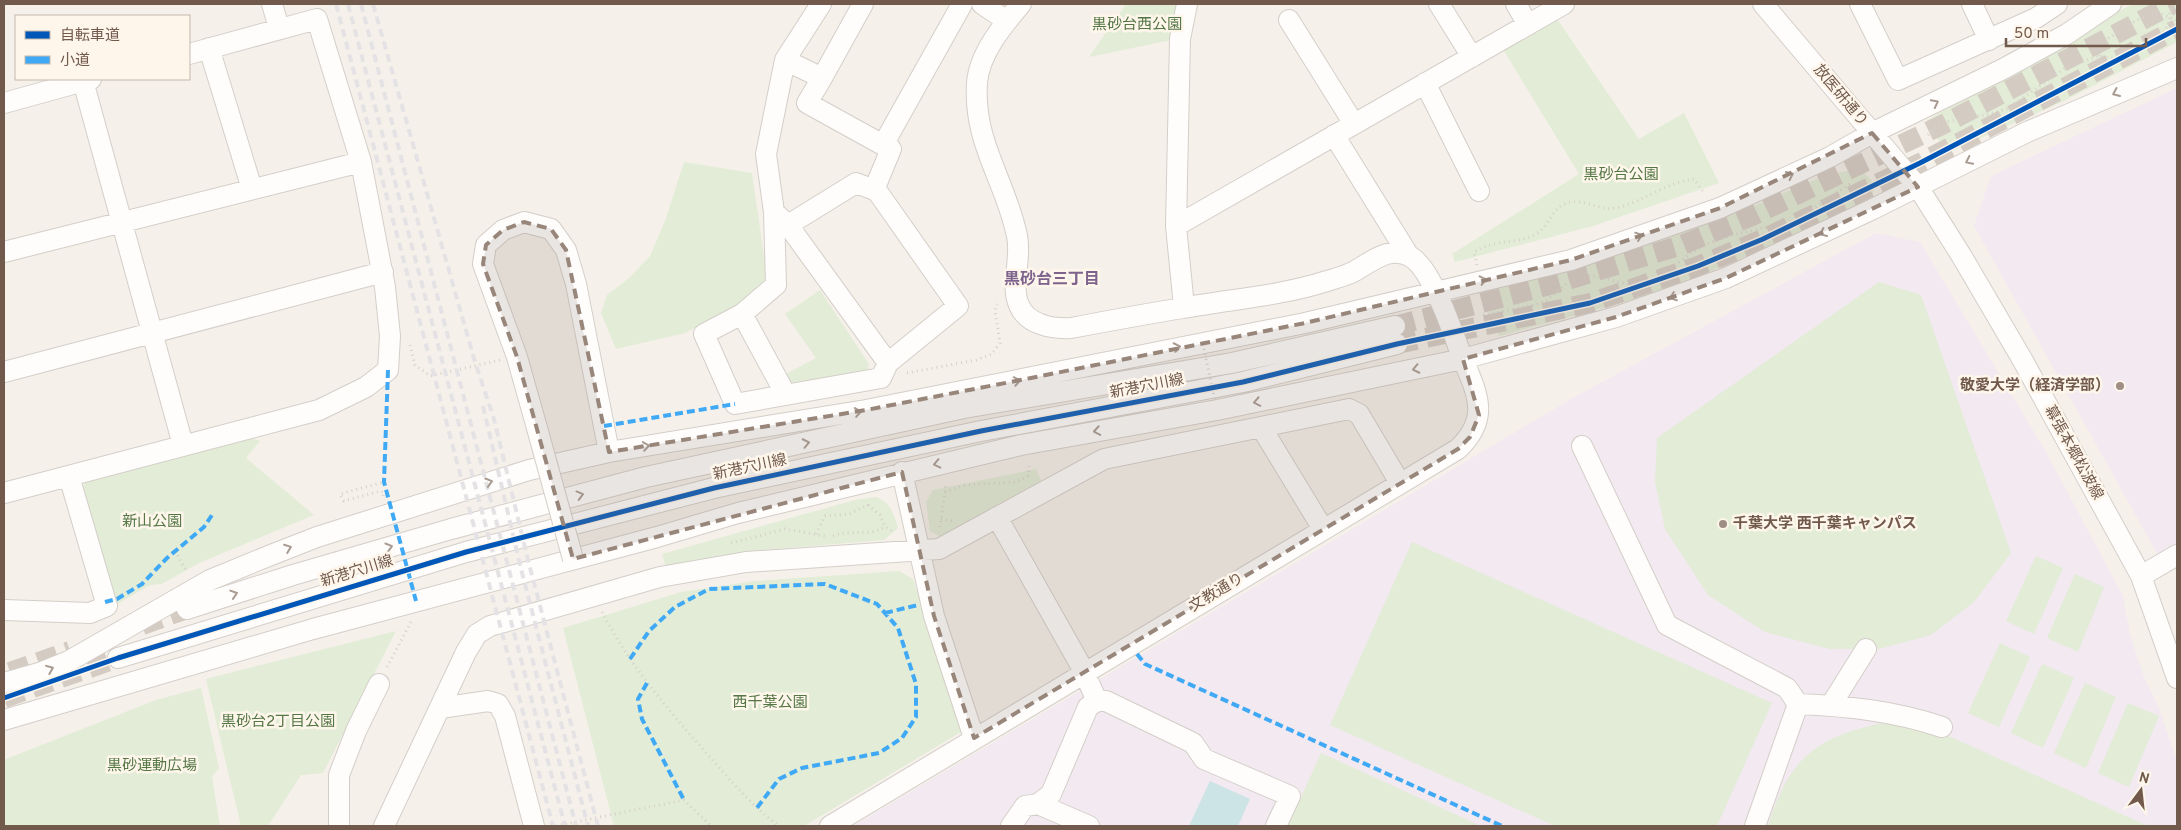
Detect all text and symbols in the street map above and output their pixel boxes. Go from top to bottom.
legend [15,15,190,80]
scale bar [2006,15,2146,47]
park label: 黒砂台西公園 [1092,16,1182,35]
text: 50 m [2014,25,2049,44]
text: 自転車道 [60,27,120,46]
text: 小道 [60,52,90,71]
street label: 放医研通り [1809,61,1872,131]
one-way arrow [2112,87,2121,98]
one-way arrow [1930,99,1939,109]
one-way arrow [1965,155,1974,165]
park label: 黒砂台公園 [1583,166,1659,185]
one-way arrow [1785,170,1794,181]
one-way arrow [1819,226,1828,236]
one-way arrow [1635,232,1643,242]
district label: 黒砂台三丁目 [1004,270,1100,290]
one-way arrow [1479,275,1488,286]
one-way arrow [1670,291,1678,301]
one-way arrow [1172,342,1181,353]
one-way arrow [1411,363,1420,374]
street label: 新港穴川線 [1108,371,1186,403]
one-way arrow [1013,376,1022,386]
place label: 敬愛大学（経済学部） [1960,377,2110,396]
marker: 敬愛大学（経済学部） [2114,380,2126,392]
one-way arrow [1252,397,1261,407]
street label: 幕張本郷松波線 [2039,402,2107,504]
one-way arrow [854,407,862,417]
one-way arrow [1092,426,1101,436]
one-way arrow [802,438,811,449]
one-way arrow [641,442,650,452]
street label: 新港穴川線 [711,451,789,485]
one-way arrow [933,458,942,469]
one-way arrow [484,478,492,488]
one-way arrow [575,490,584,501]
park label: 新山公園 [122,513,182,532]
place label: 千葉大学 西千葉キャンパス [1733,515,1917,534]
marker: 千葉大学 西千葉キャンパス [1717,518,1729,530]
one-way arrow [384,542,393,552]
one-way arrow [284,544,292,554]
street label: 新港穴川線 [318,552,396,592]
street label: 文教通り [1186,569,1248,617]
one-way arrow [229,590,237,600]
one-way arrow [46,664,54,674]
park label: 西千葉公園 [732,694,808,713]
park label: 黒砂台2丁目公園 [221,713,335,732]
park label: 黒砂運動広場 [107,757,197,776]
north arrow [2116,765,2166,815]
text: N [2137,769,2151,788]

